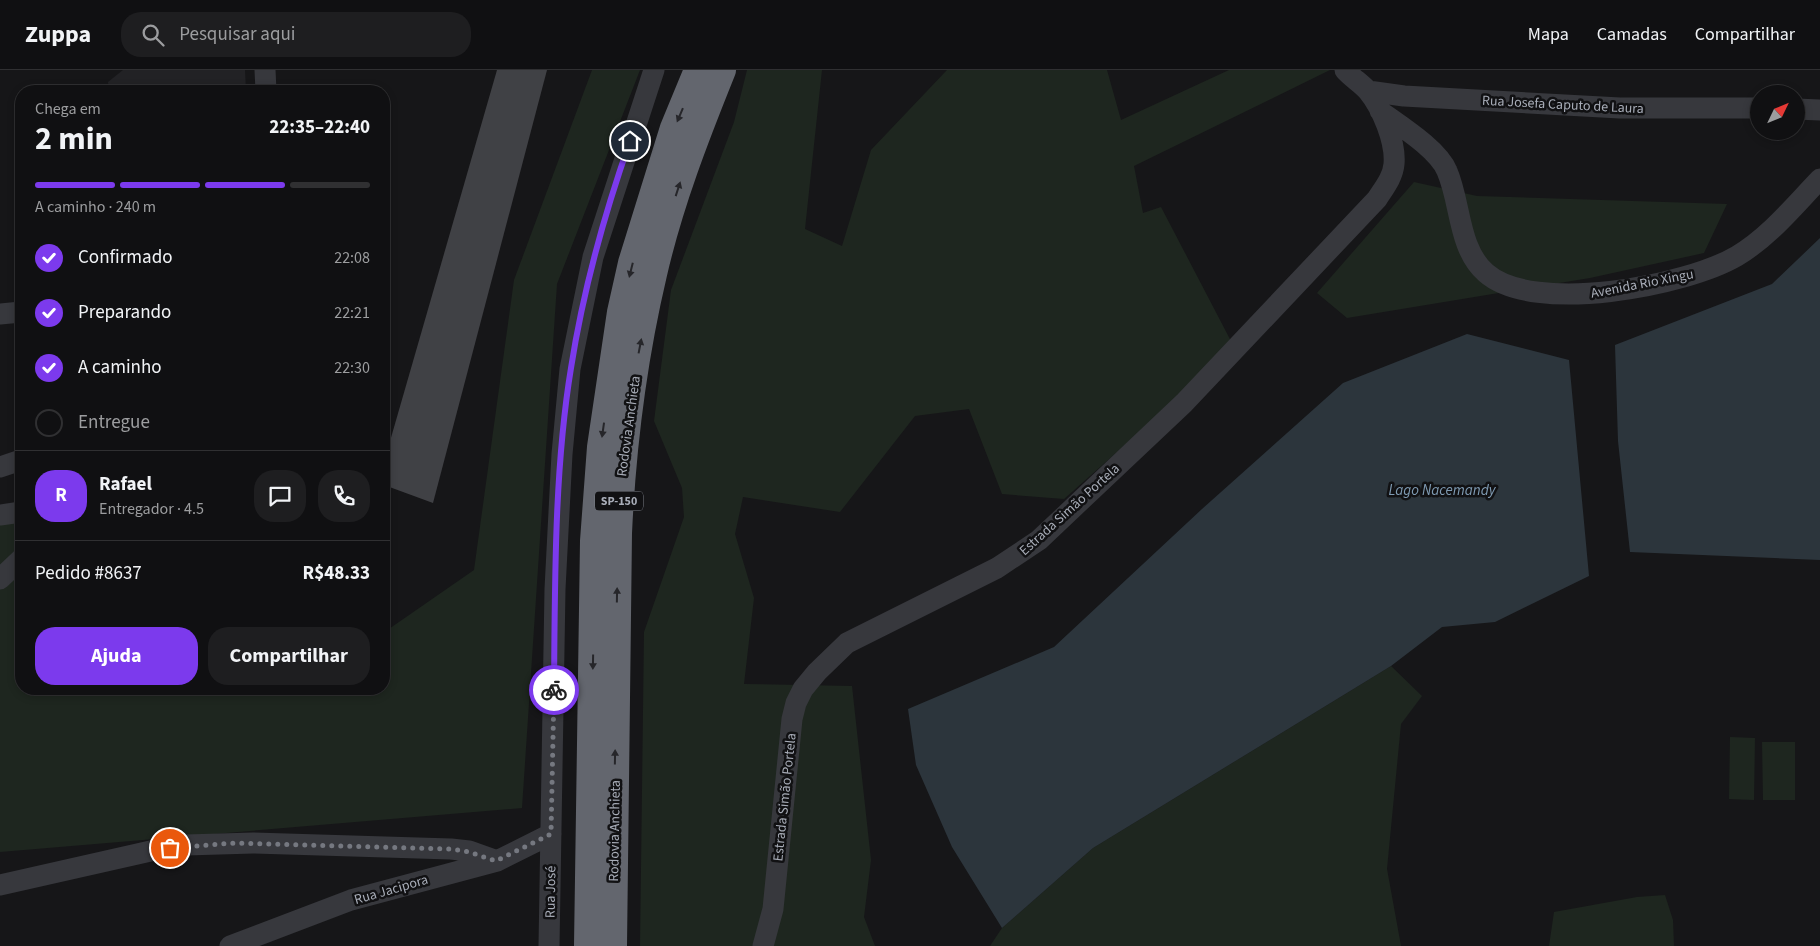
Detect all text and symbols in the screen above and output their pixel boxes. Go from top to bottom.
search box [121,12,471,57]
text: Zuppa [25,17,91,52]
icon: search [139,21,167,49]
text: Pesquisar aqui [179,21,296,48]
text: Mapa [1528,22,1569,47]
text: Camadas [1597,22,1667,47]
text: Compartilhar [1695,22,1795,47]
north arrow [1750,85,1805,140]
map controls [1750,85,1805,140]
street label: Rua Josefa Caputo de Laura [1481,91,1644,119]
text: Chega em [35,98,101,120]
one-way arrow [675,108,683,122]
text: 22:35–22:40 [269,114,370,141]
text: 2 min [35,116,113,162]
pin [609,120,651,162]
icon: home [616,127,644,155]
one-way arrow [674,181,682,196]
text: A caminho · 240 m [35,196,156,218]
icon: check [35,244,63,272]
text: Confirmado [78,244,173,271]
text: 22:08 [334,247,370,269]
one-way arrow [627,262,635,277]
street label: Avenida Rio Xingu [1589,264,1695,304]
icon: check [35,299,63,327]
text: Preparando [78,299,171,326]
text: 22:21 [334,302,370,324]
one-way arrow [636,338,644,354]
icon: check [35,354,63,382]
text: A caminho [78,354,162,381]
text: 22:30 [334,357,370,379]
street label: Rodovia Anchieta [612,374,646,478]
text: Entregue [78,409,150,436]
one-way arrow [599,422,607,438]
street label: Estrada Simão Portela [1015,459,1124,560]
button: chat [254,470,306,522]
button: phone [318,470,370,522]
text: Rafael [99,471,152,498]
water label: Lago Nacemandy [1389,480,1497,501]
text: R [55,482,67,509]
road number: SP-150 [595,492,643,511]
text: Entregador · 4.5 [99,498,204,520]
text: Pedido #8637 [35,560,142,587]
text: R$48.33 [302,560,370,587]
one-way arrow [613,587,621,603]
button: Ajuda [35,627,198,685]
button: Compartilhar [208,627,370,685]
one-way arrow [588,654,596,670]
courier [529,665,579,715]
icon: bike [540,676,568,704]
street label: Estrada Simão Portela [768,732,802,862]
one-way arrow [611,749,619,765]
street label: Rodovia Anchieta [604,780,626,882]
pin [149,827,191,869]
icon: bag [156,834,184,862]
street label: Rua José [541,866,561,918]
street label: Rua Jacipora [352,870,431,910]

